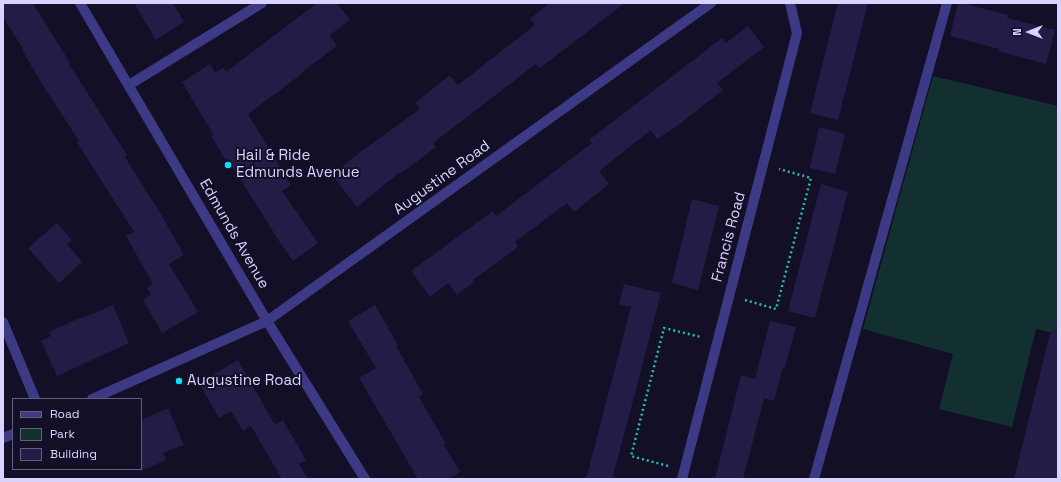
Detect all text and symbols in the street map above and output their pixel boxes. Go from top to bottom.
north arrow [1009,12,1049,52]
text: N [1010,28,1024,36]
street label: Augustine Road [390,137,494,219]
place label: Hail & Ride Edmunds Avenue [236,147,360,182]
marker: Hail & Ride Edmunds Avenue [223,160,233,170]
street label: Edmunds Avenue [195,176,273,292]
street label: Francis Road [708,190,750,284]
place label: Augustine Road [187,372,301,390]
marker: Augustine Road [174,376,184,386]
legend [12,398,142,470]
text: Road [50,406,79,422]
text: Park [50,426,75,442]
text: Building [50,446,97,462]

